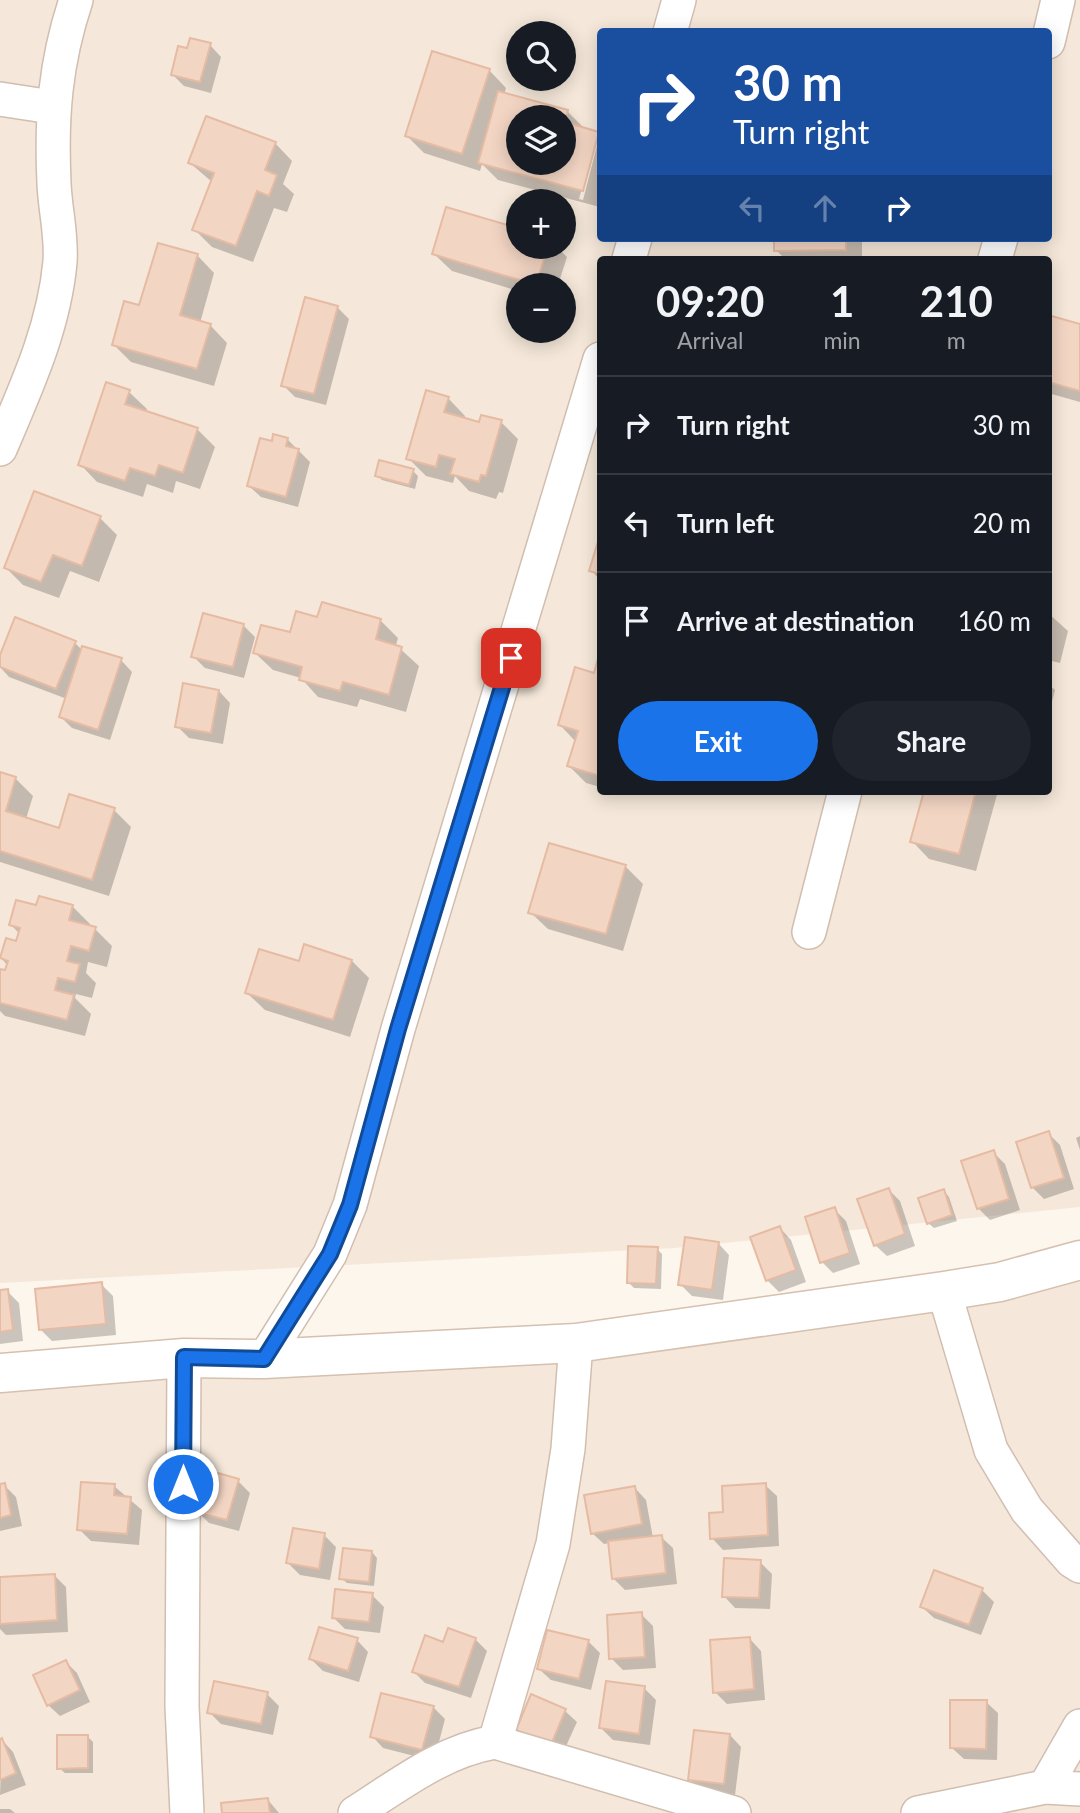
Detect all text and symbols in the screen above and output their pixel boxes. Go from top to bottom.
map controls [506,21,576,343]
button: search [506,21,576,91]
text: 30 m [733,53,843,111]
icon: right [618,56,709,147]
button: layers [506,105,576,175]
text: Turn right [733,112,869,151]
button: + [506,189,576,259]
icon: left [733,189,771,227]
icon: ahead [806,189,844,227]
icon: right [879,189,917,227]
button: − [506,273,576,343]
text: 09:20 [656,276,764,326]
text: 1 [830,276,854,326]
text: 210 [920,276,993,326]
text: Arrival [677,326,743,354]
text: min [823,326,861,354]
text: m [947,326,966,354]
icon: right [618,406,656,444]
text: Turn right [677,409,790,441]
text: 30 m [973,409,1031,441]
icon: left [618,504,656,542]
text: Turn left [677,507,774,539]
text: 20 m [973,507,1031,539]
icon: arrive [618,602,656,640]
text: Arrive at destination [677,605,914,637]
text: 160 m [958,605,1031,637]
pin [481,628,541,688]
icon: arrive [492,639,530,677]
button: Exit [618,701,818,781]
button: Share [832,701,1031,781]
position arrow [146,1447,220,1521]

